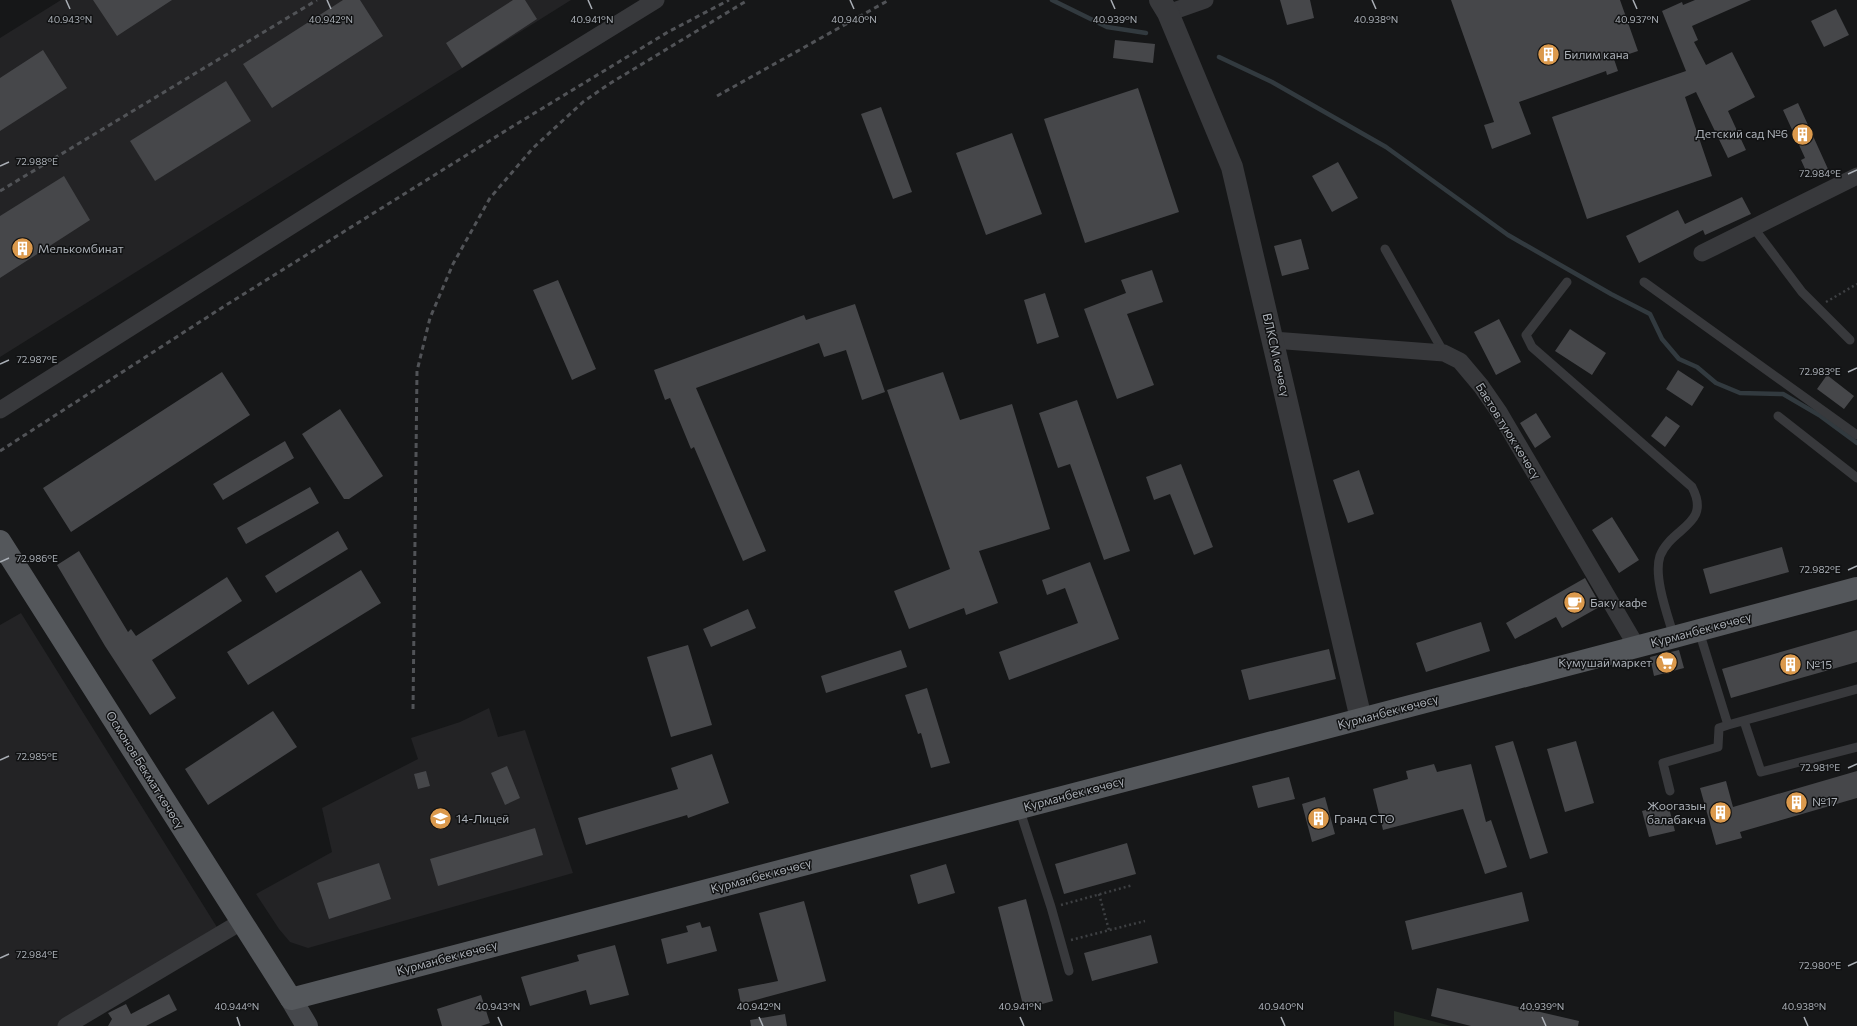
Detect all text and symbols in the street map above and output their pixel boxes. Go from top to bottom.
text: 40.943°N [48,13,92,25]
text: 40.942°N [309,13,353,25]
text: 40.941°N [571,13,613,25]
text: 40.940°N [831,13,877,25]
text: 40.939°N [1093,13,1137,25]
text: 40.938°N [1354,13,1398,25]
text: 40.937°N [1615,13,1659,25]
building icon: Билим кана [1535,42,1561,68]
place label: Билим кана [1564,47,1629,61]
building icon: Детский сад №6 [1790,121,1816,147]
place label: Детский сад №6 [1695,126,1788,140]
text: 72.988°E [16,155,58,167]
text: 72.984°E [1799,167,1841,179]
building icon: Мелькомбинат [9,236,35,262]
place label: Мелькомбинат [38,241,124,255]
street label: ВЛКСМ көчөсү [1261,312,1293,398]
text: 72.987°E [16,353,58,365]
text: 72.983°E [1799,365,1841,377]
street label: Баетов туюк көчөсү [1474,380,1544,481]
text: 72.986°E [16,552,58,564]
text: 72.982°E [1799,563,1841,575]
cafe icon: Баку кафе [1562,590,1588,616]
place label: Баку кафе [1590,595,1647,609]
street label: Курманбек көчөсү [1649,609,1753,649]
supermarket icon: Кумушай маркет [1654,650,1680,676]
building icon: №15 [1777,652,1803,678]
place label: Кумушай маркет [1558,655,1652,669]
place label: №15 [1806,657,1832,671]
street label: Курманбек көчөсү [1336,691,1440,731]
street label: Осмонов Бекмат көчөсү [104,708,188,831]
text: 72.985°E [16,750,58,762]
text: 72.981°E [1800,761,1840,773]
street label: Курманбек көчөсү [1022,773,1126,813]
building icon: №17 [1783,789,1809,815]
place label: №17 [1812,794,1838,808]
place label: Жоогазын балабакча [1647,798,1706,826]
building icon: Жоогазын балабакча [1708,800,1734,826]
school or university icon: 14-Лицей [427,806,453,832]
building icon: Гранд СТО [1305,806,1331,832]
place label: 14-Лицей [456,811,509,825]
place label: Гранд СТО [1334,811,1395,825]
street label: Курманбек көчөсү [709,855,813,895]
street label: Курманбек көчөсү [395,937,499,977]
text: 72.984°E [16,948,58,960]
text: 72.980°E [1799,959,1841,971]
text: 40.944°N [215,1000,259,1012]
text: 40.943°N [476,1000,520,1012]
text: 40.942°N [737,1000,781,1012]
text: 40.941°N [999,1000,1041,1012]
text: 40.940°N [1258,1000,1304,1012]
text: 40.939°N [1520,1000,1564,1012]
text: 40.938°N [1782,1000,1826,1012]

